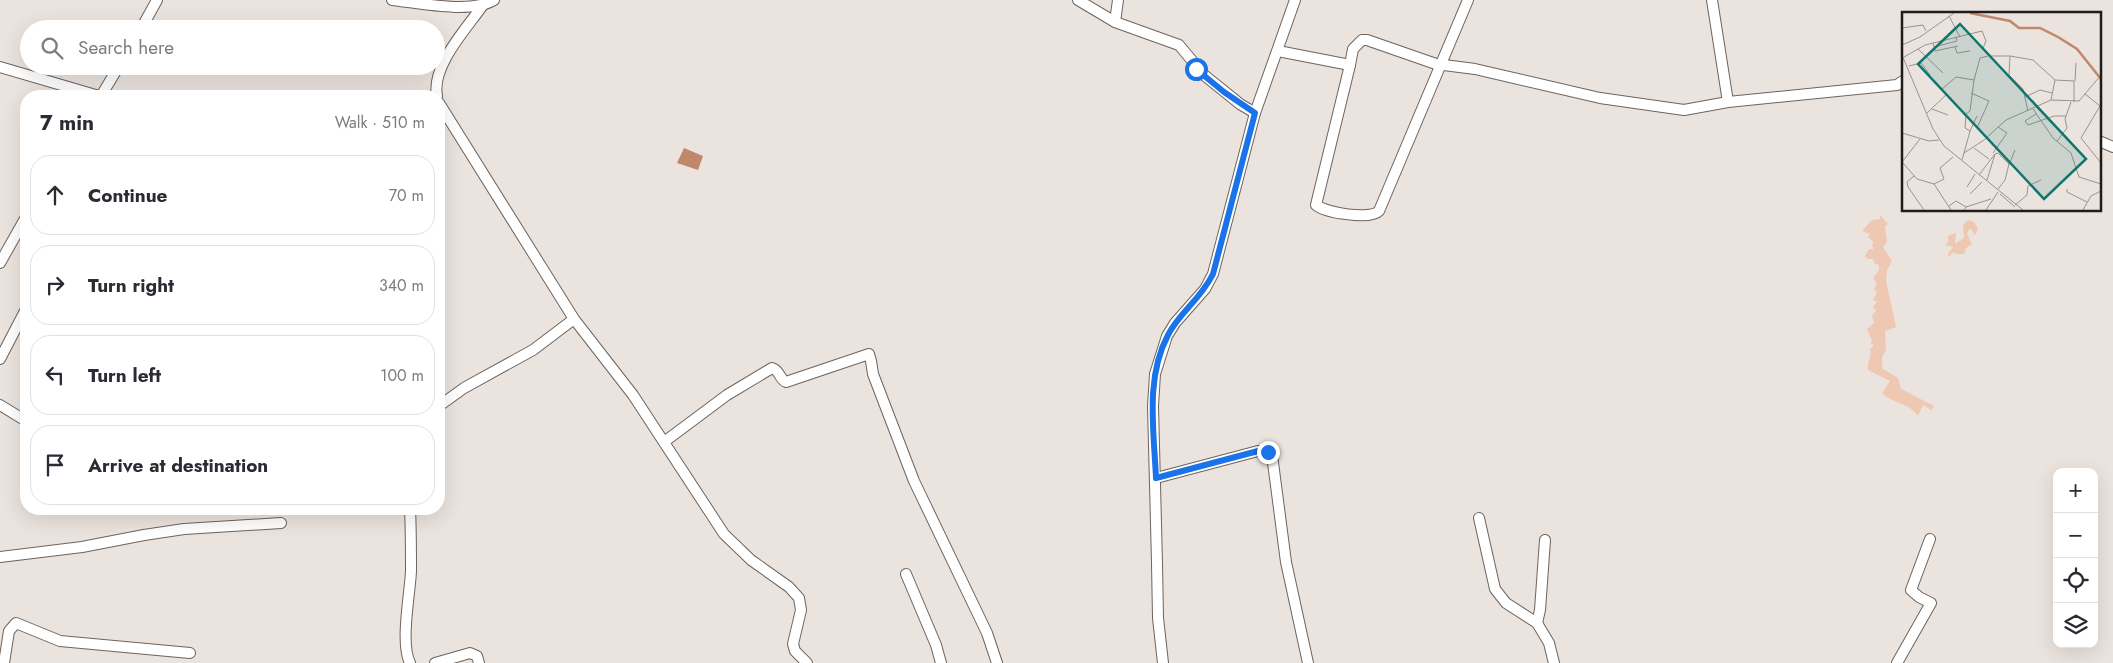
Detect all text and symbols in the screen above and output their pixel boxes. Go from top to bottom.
inset map [1902,12,2100,211]
search box [20,20,445,75]
icon: search [38,34,66,62]
text: Search here [78,34,174,61]
route start [1185,58,1208,81]
text: 7 min [40,108,94,138]
text: Walk · 510 m [335,111,425,134]
icon: ahead [41,181,69,209]
text: Continue [88,182,167,209]
text: 70 m [389,184,424,207]
icon: right [41,271,69,299]
text: Turn right [88,272,174,299]
text: 340 m [379,274,424,297]
icon: left [41,361,69,389]
text: Turn left [88,362,161,389]
text: 100 m [380,364,424,387]
route end [1257,441,1280,464]
icon: arrive [41,451,69,479]
text: Arrive at destination [88,452,268,479]
map controls [2053,468,2098,648]
button: + [2053,468,2098,513]
button: − [2053,513,2098,558]
button: locate [2053,558,2098,603]
button: layers [2053,603,2098,648]

